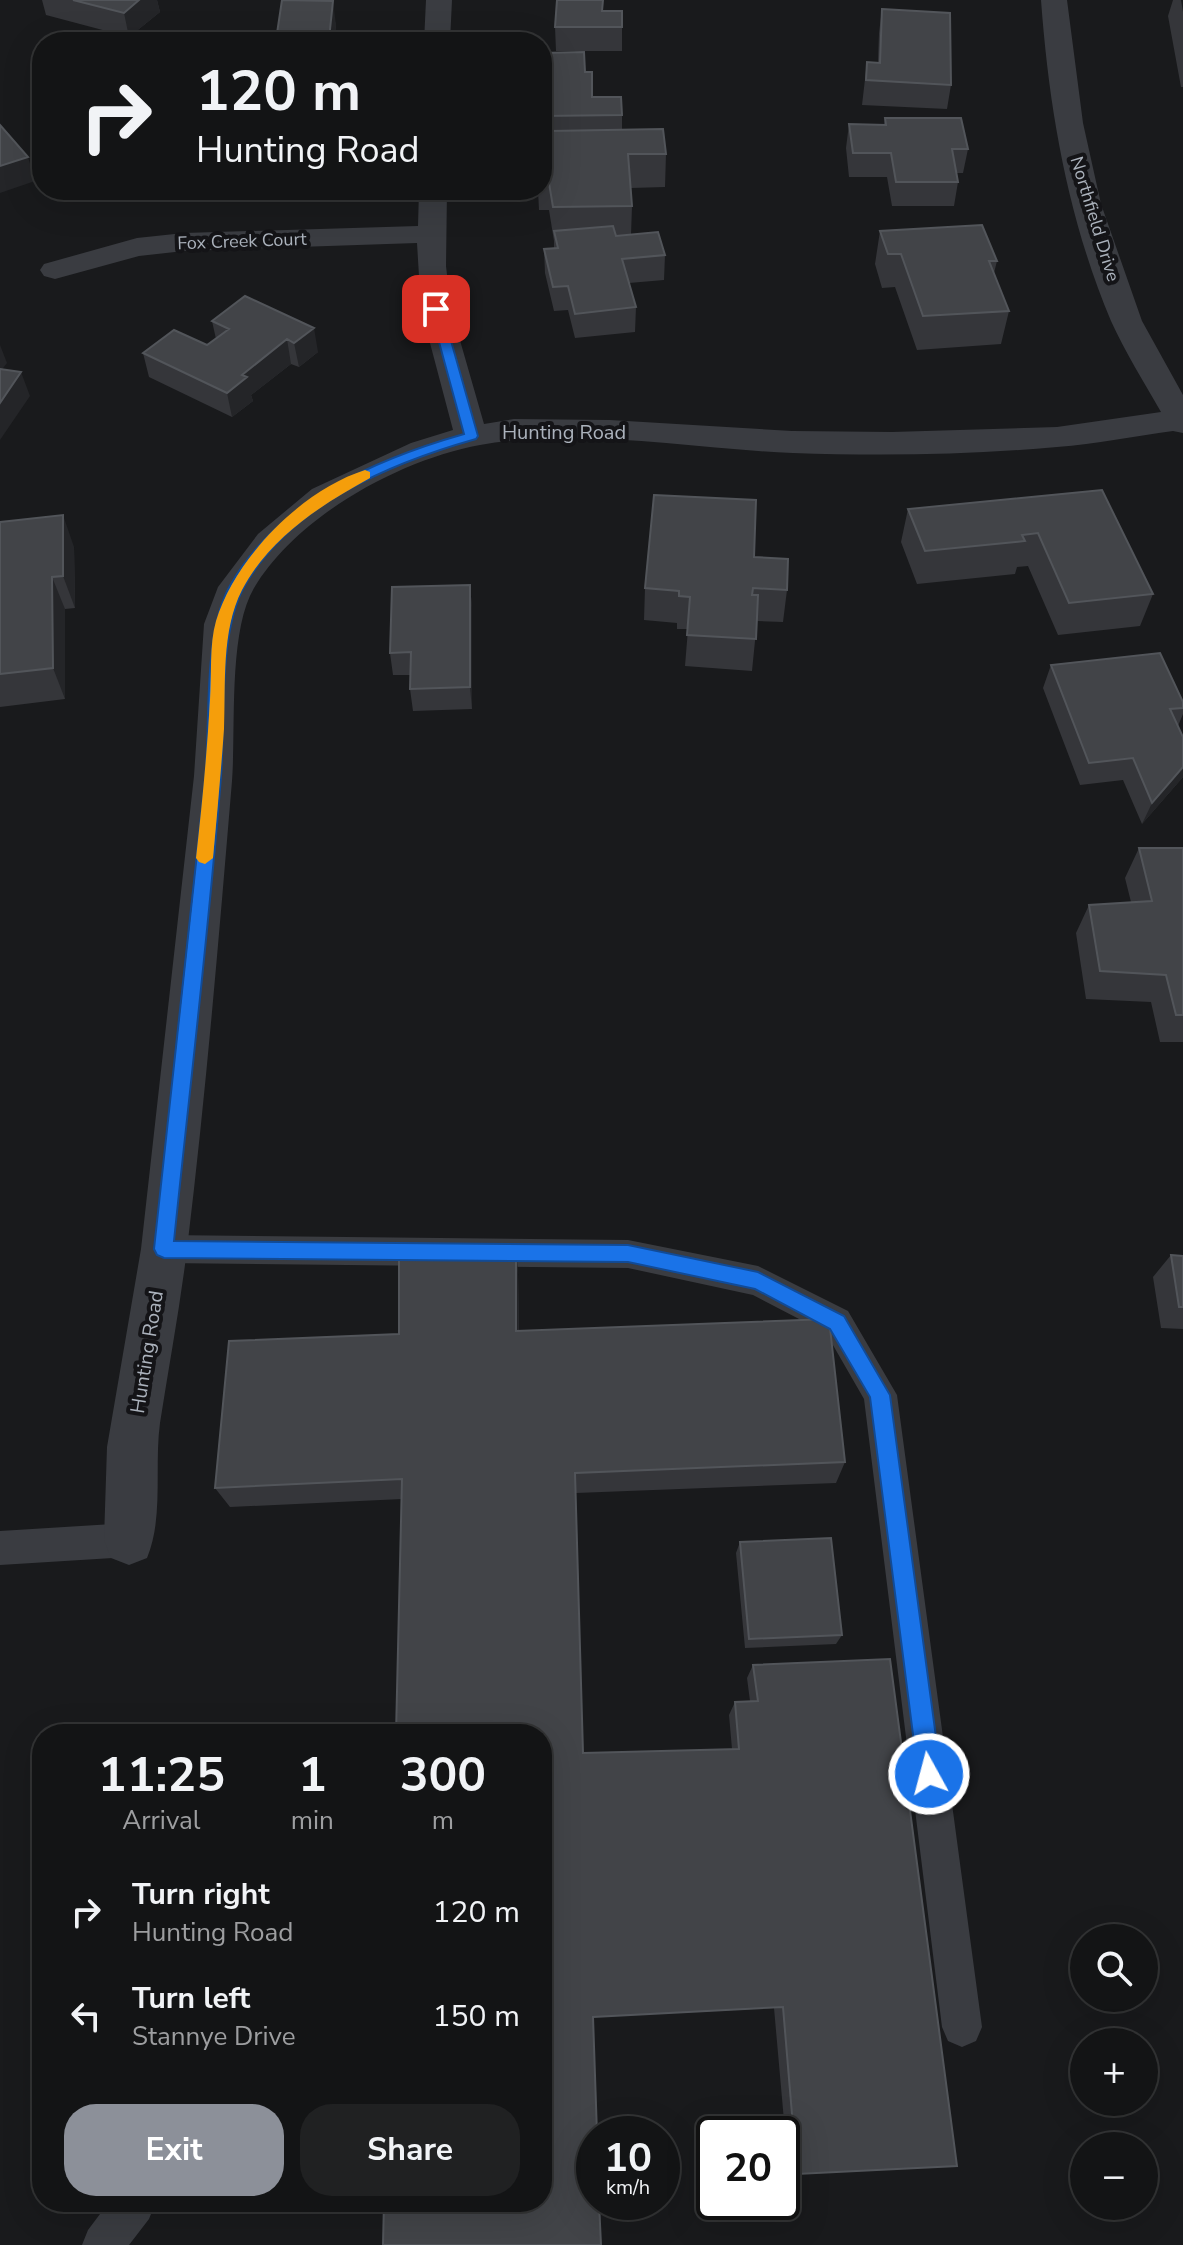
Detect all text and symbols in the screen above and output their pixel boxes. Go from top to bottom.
text: 120 m [196,53,361,130]
icon: right [64,64,168,168]
text: Hunting Road [196,126,420,175]
street label: Northfield Drive [1065,154,1125,284]
street label: Fox Creek Court [177,227,308,255]
pin [402,275,470,343]
icon: arrive [414,287,458,331]
street label: Hunting Road [502,419,626,446]
street label: Hunting Road [124,1289,170,1415]
position arrow [887,1732,971,1816]
text: 11:25 [98,1742,225,1808]
text: 1 [298,1742,327,1808]
text: 300 [400,1742,486,1808]
text: Arrival [122,1803,201,1838]
text: min [291,1803,334,1838]
text: m [432,1803,454,1838]
text: Turn right [132,1874,270,1915]
icon: right [64,1890,108,1934]
text: 120 m [433,1892,520,1933]
text: Hunting Road [132,1915,293,1950]
map controls [1070,1924,1158,2220]
button: search [1070,1924,1158,2012]
text: Turn left [132,1978,250,2019]
icon: left [64,1994,108,2038]
text: 150 m [433,1996,520,2037]
text: Stannye Drive [132,2019,296,2054]
button: + [1070,2028,1158,2116]
button: Exit [64,2104,284,2196]
button: Share [300,2104,520,2196]
speed limit sign: 20 [696,2116,800,2220]
text: 10 [604,2131,652,2185]
button: − [1070,2132,1158,2220]
text: km/h [606,2174,650,2201]

